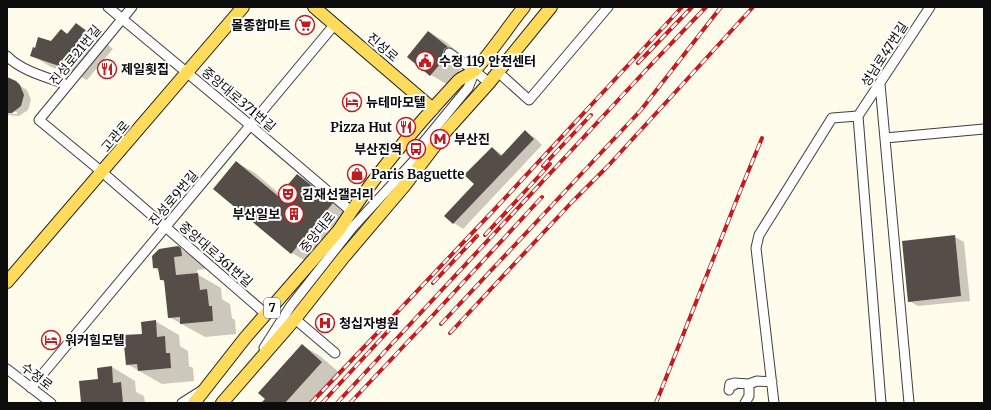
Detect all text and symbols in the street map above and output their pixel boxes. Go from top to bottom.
supermarket icon: 몰종합마트 [294,14,316,36]
place label: 몰종합마트 [231,17,291,34]
street label: 성남로47번길 [857,19,912,90]
street label: 진성로21번길 [46,22,105,89]
street label: 진성로 [363,29,402,65]
public building icon: 수정 119 안전센터 [414,50,436,72]
place label: 수정 119 안전센터 [439,53,536,70]
restaurant icon: 제일횟집 [96,58,118,80]
place label: 제일횟집 [121,61,169,78]
street label: 중앙대로371번길 [198,63,279,135]
hotel icon: 뉴테마모텔 [341,91,363,113]
place label: 뉴테마모텔 [366,94,426,111]
restaurant icon: Pizza Hut [395,116,417,138]
street label: 고관로 [97,117,133,156]
place label: Pizza Hut [330,119,393,136]
metro station icon: 부산진 [429,128,451,150]
place label: 부산진 [454,131,490,148]
bus stop icon: 부산진역 [405,138,427,160]
place label: 부산진역 [354,141,402,158]
shop icon: Paris Baguette [346,163,368,185]
place label: Paris Baguette [371,166,464,183]
street label: 진성로9번길 [145,167,202,230]
theatre icon: 김재선갤러리 [277,183,299,205]
place label: 김재선갤러리 [302,186,374,203]
building icon: 부산일보 [283,203,305,225]
place label: 부산일보 [232,206,280,223]
street label: 중앙대로 [296,208,339,256]
street label: 중앙대로361번길 [175,218,256,291]
road number: 7 [264,298,280,318]
hospital icon: 청십자병원 [314,312,336,334]
place label: 청십자병원 [339,315,399,332]
hotel icon: 워커힐모텔 [40,329,62,351]
place label: 워커힐모텔 [65,332,125,349]
street label: 수정로 [17,359,56,394]

